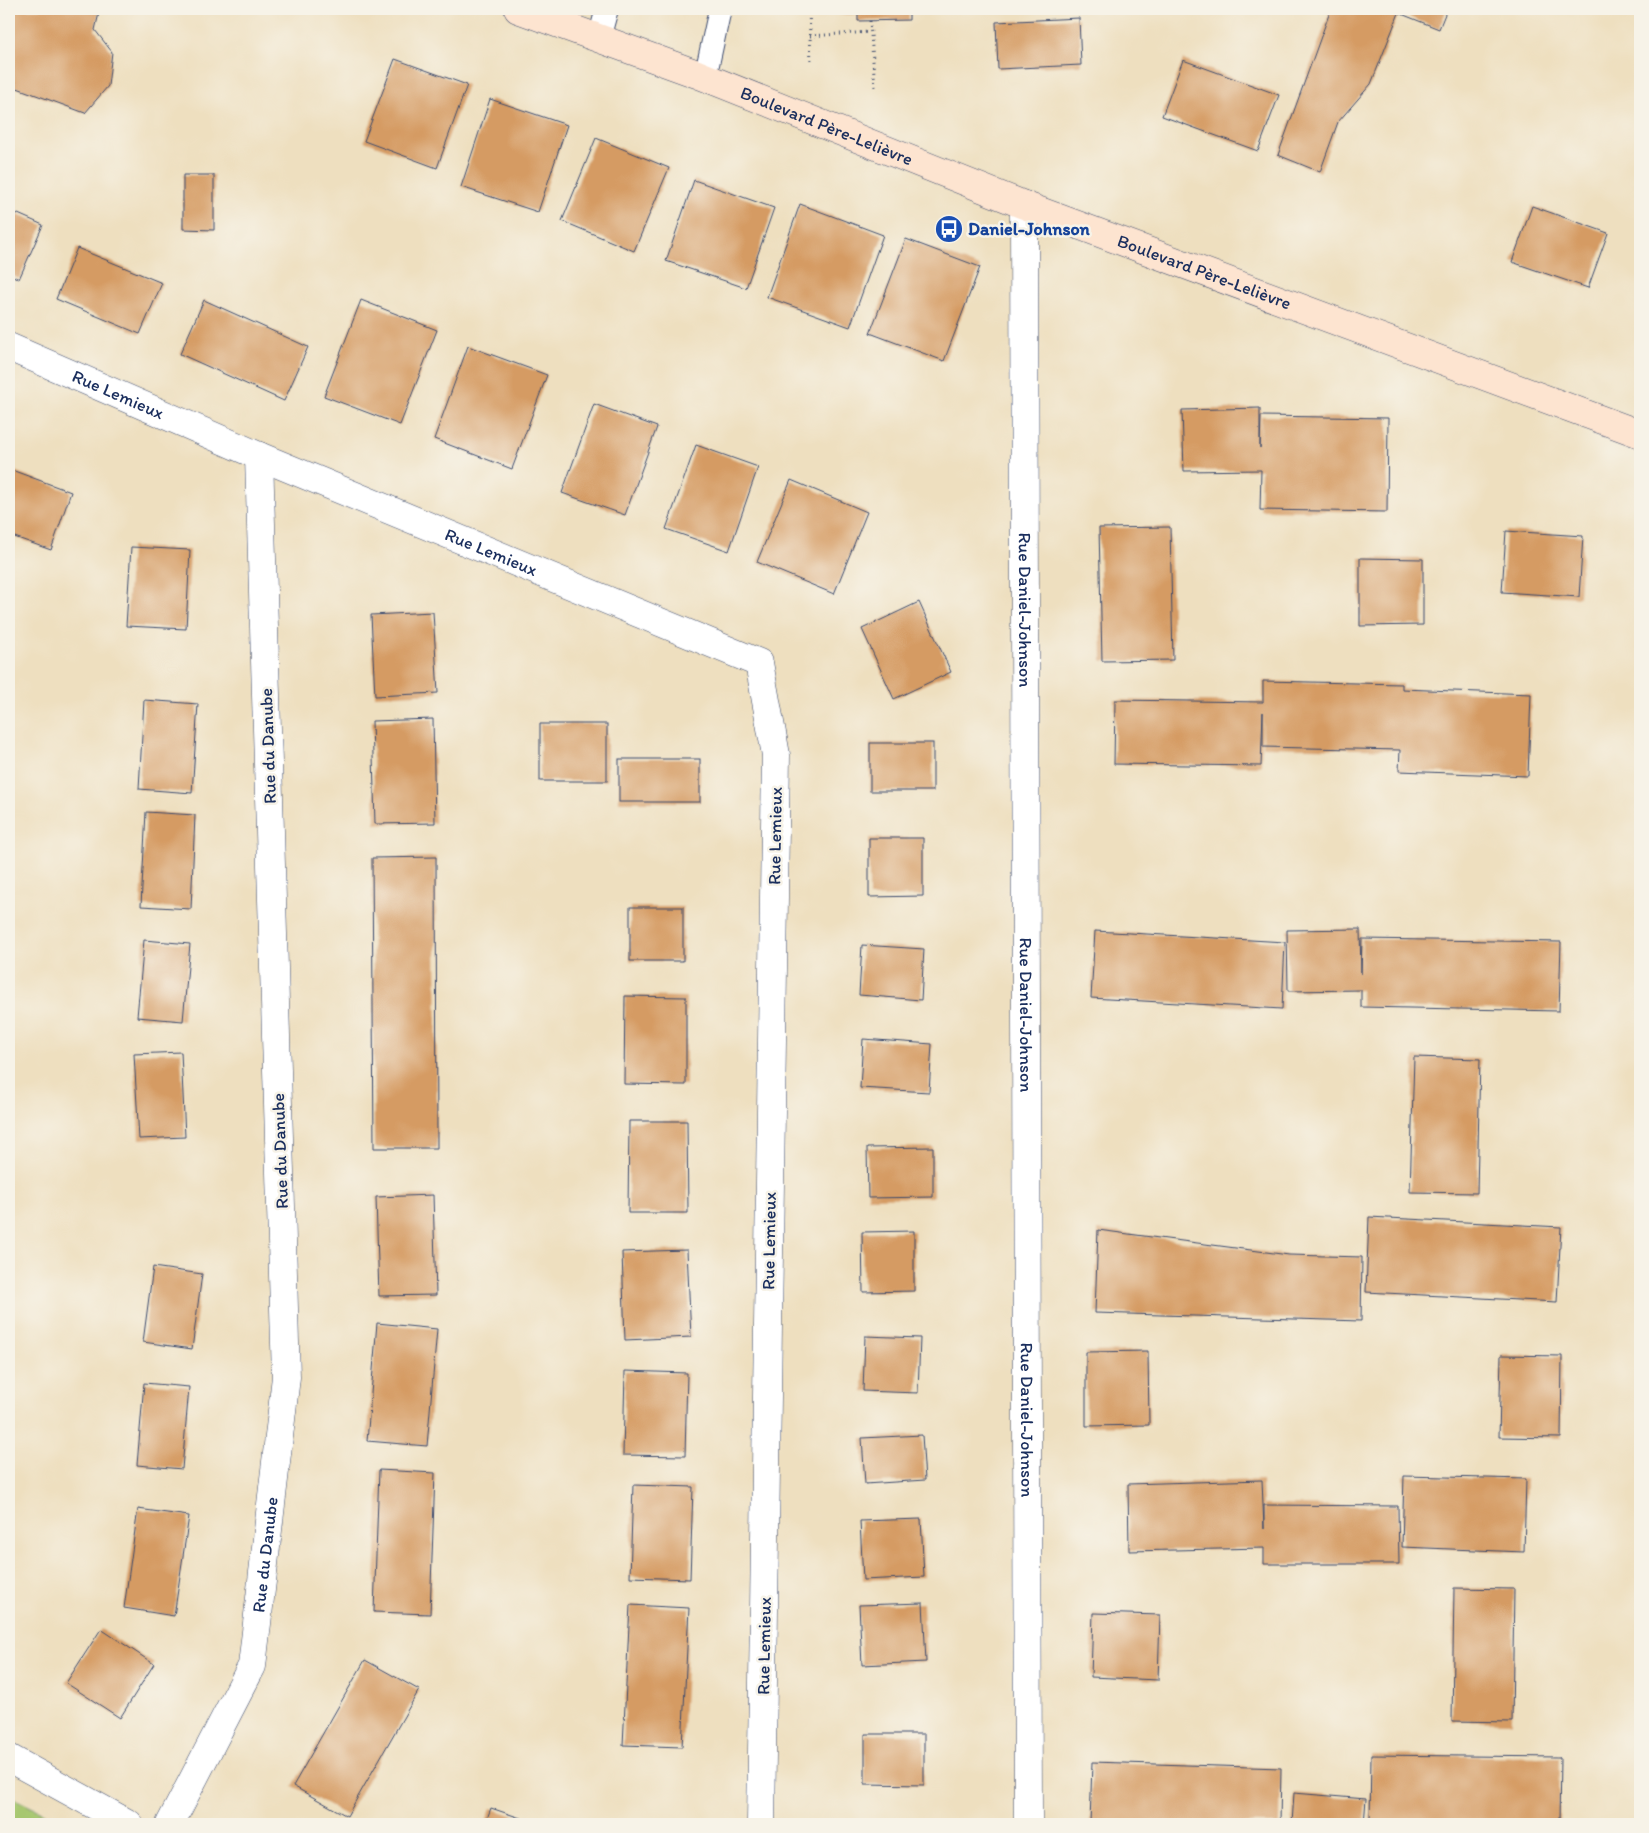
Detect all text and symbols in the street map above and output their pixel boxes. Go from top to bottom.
street label: Boulevard Père-Lelièvre [737,81,916,170]
bus stop icon: Daniel-Johnson [934,214,964,244]
place label: Daniel-Johnson [968,218,1091,240]
street label: Boulevard Père-Lelièvre [1114,230,1294,314]
street label: Rue Lemieux [69,365,168,424]
street label: Rue Lemieux [442,523,541,581]
street label: Rue Daniel-Johnson [1014,532,1036,688]
street label: Rue du Danube [255,688,281,804]
street label: Rue Lemieux [763,786,787,885]
street label: Rue Daniel-Johnson [1015,937,1037,1093]
street label: Rue du Danube [267,1093,293,1209]
street label: Rue Lemieux [757,1191,781,1290]
street label: Rue Daniel-Johnson [1016,1342,1038,1498]
street label: Rue du Danube [247,1496,283,1614]
street label: Rue Lemieux [752,1596,776,1695]

